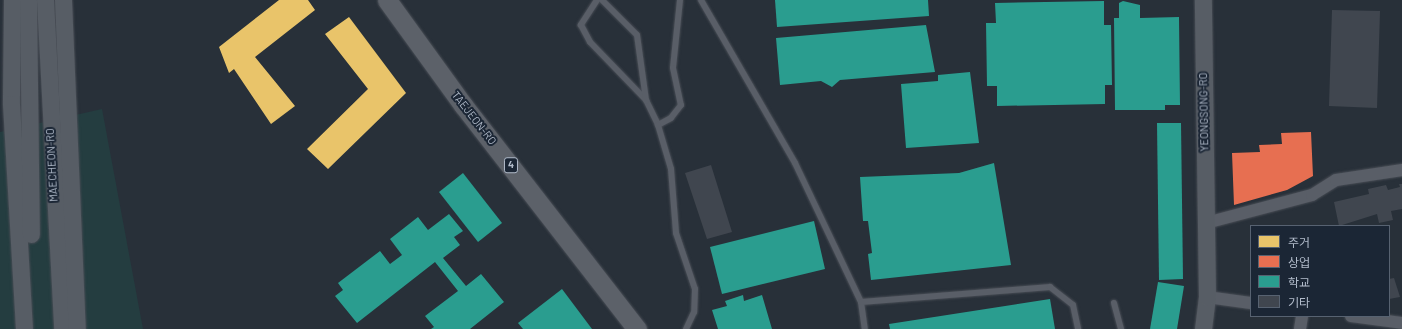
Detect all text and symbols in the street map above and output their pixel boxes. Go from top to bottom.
street label: YEONGSONG-RO [1197,72,1211,152]
street label: TAEJEON-RO [449,89,499,147]
street label: MAECHEON-RO [43,128,61,202]
road number: 4 [503,157,519,173]
legend [1250,225,1390,317]
text: 주거 [1288,235,1310,249]
text: 상업 [1288,255,1310,269]
text: 학교 [1288,275,1310,289]
text: 기타 [1288,295,1310,309]

